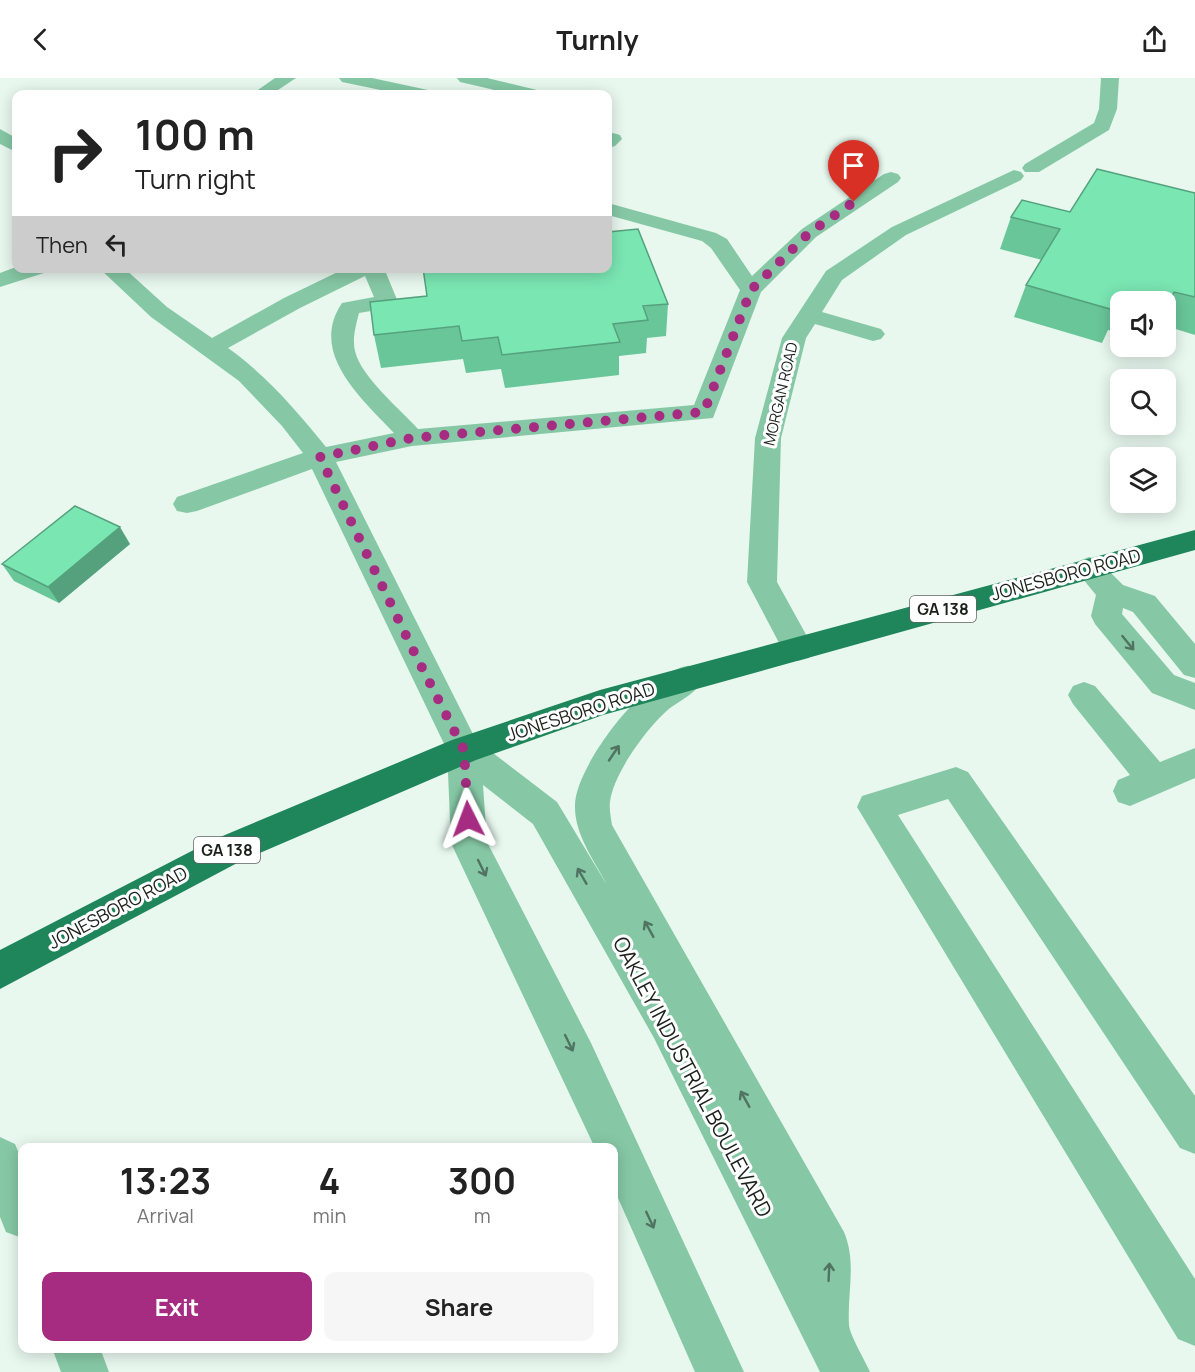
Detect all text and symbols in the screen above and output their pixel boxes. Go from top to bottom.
text: Turnly [556,21,639,58]
icon: back [24,23,57,56]
icon: share [1138,23,1171,56]
text: 100 m [135,105,255,163]
icon: right [36,114,114,192]
pin [828,140,879,202]
icon: arrive [837,149,870,182]
text: Turn right [135,160,256,197]
icon: left [100,228,133,261]
text: Then [36,230,88,260]
map controls [1110,291,1176,513]
button: sound [1110,291,1176,357]
street label: MORGAN ROAD [758,340,803,448]
button: search [1110,369,1176,435]
button: layers [1110,447,1176,513]
street label: JONESBORO ROAD [988,542,1143,606]
road number: GA 138 [910,596,976,622]
one-way arrow [1121,635,1135,650]
street label: JONESBORO ROAD [504,676,658,746]
one-way arrow [608,745,620,762]
position arrow [436,787,500,851]
road number: GA 138 [194,837,260,863]
one-way arrow [477,859,488,877]
street label: JONESBORO ROAD [44,860,191,954]
one-way arrow [575,868,587,885]
one-way arrow [643,921,655,938]
street label: OAKLEY INDUSTRIAL BOULEVARD [607,931,779,1222]
one-way arrow [563,1034,575,1052]
one-way arrow [739,1091,751,1108]
text: 13:23 [120,1156,211,1205]
text: 4 [319,1156,340,1205]
text: 300 [448,1156,516,1205]
text: Arrival [137,1202,194,1229]
text: min [313,1202,346,1229]
text: m [474,1202,491,1229]
one-way arrow [645,1211,657,1229]
one-way arrow [823,1263,834,1283]
button: Exit [42,1272,312,1341]
button: Share [324,1272,594,1341]

